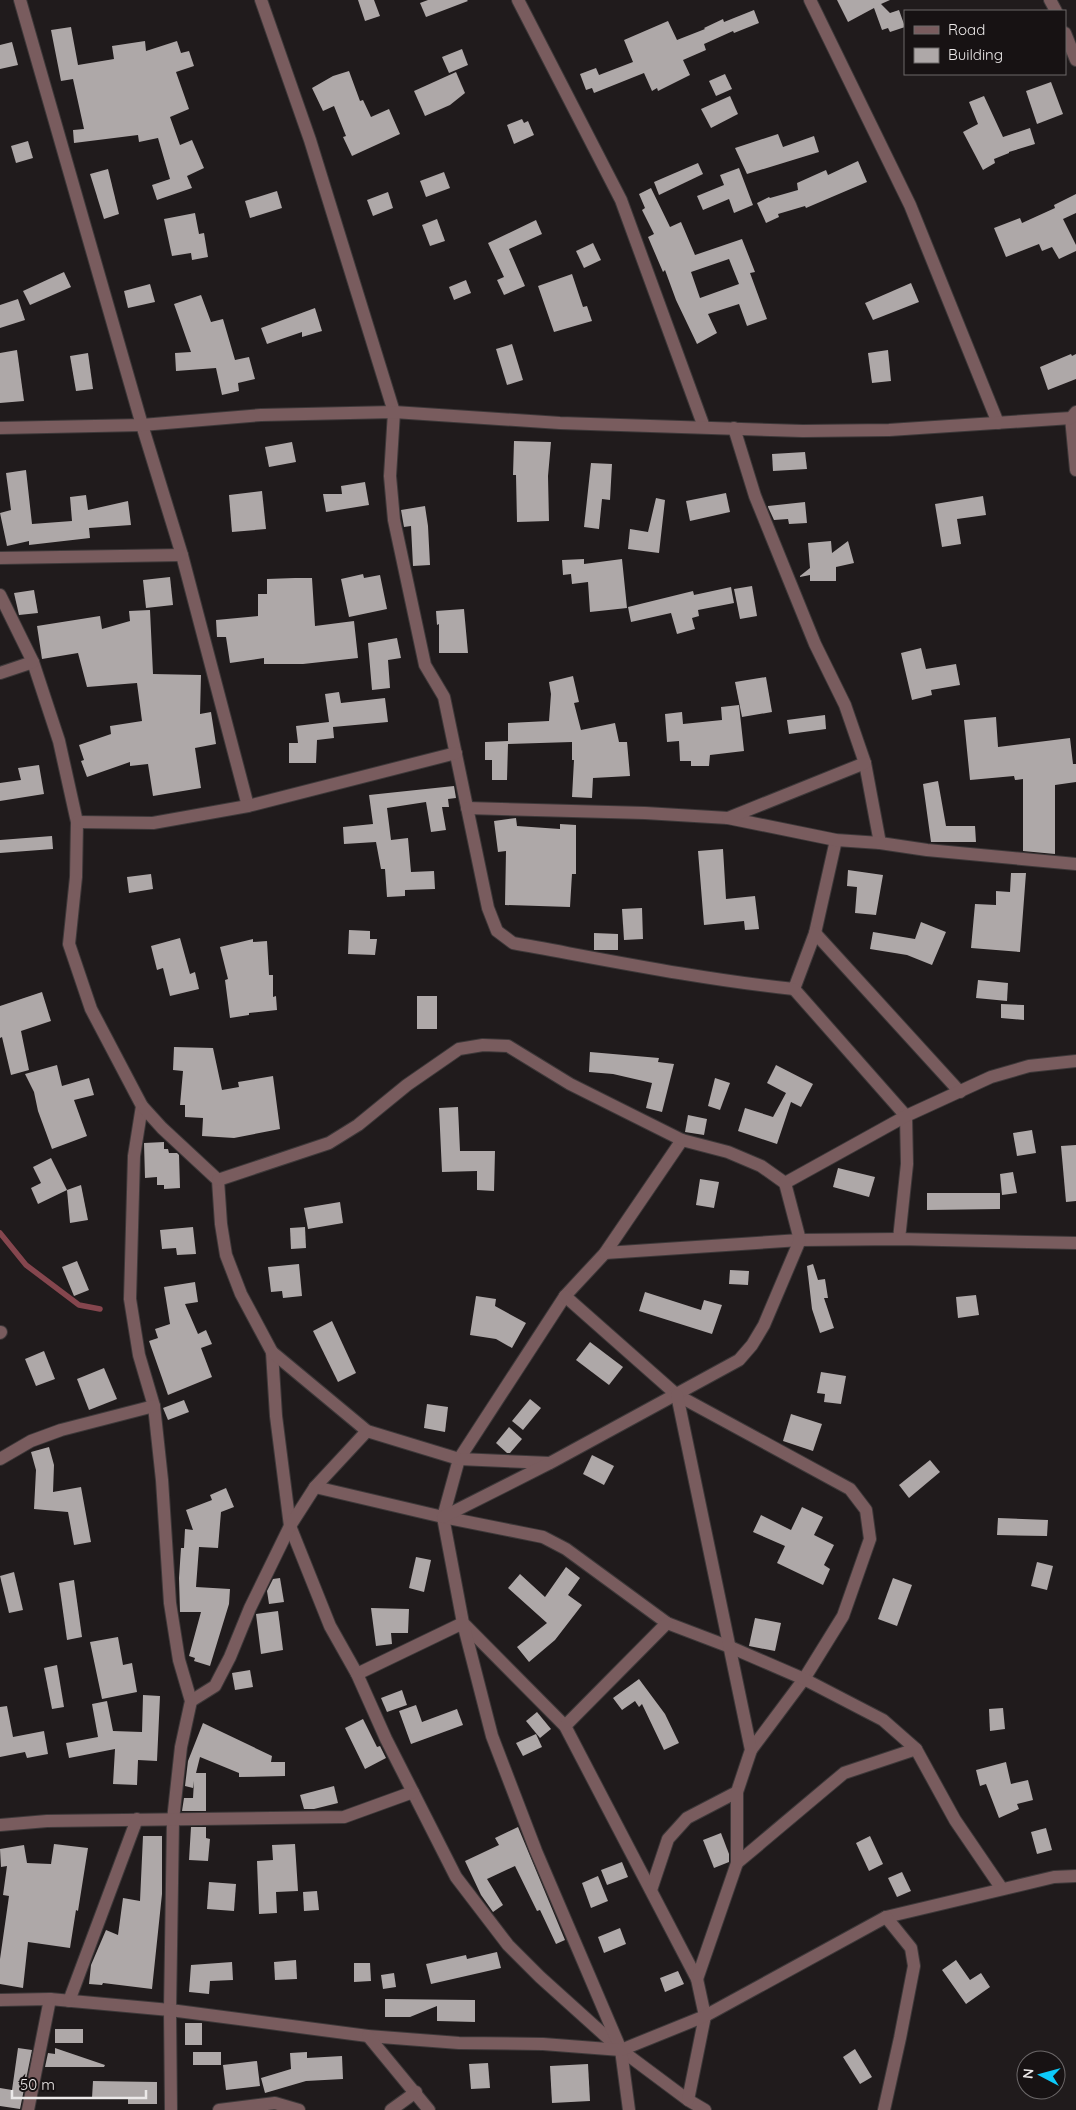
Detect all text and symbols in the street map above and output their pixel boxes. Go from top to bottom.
legend [904,10,1066,75]
text: Road [948,20,985,39]
text: Building [948,45,1003,64]
north arrow [1016,2050,1066,2100]
scale bar [12,2068,146,2100]
text: N [1019,2068,1038,2080]
text: 50 m [20,2075,55,2094]

